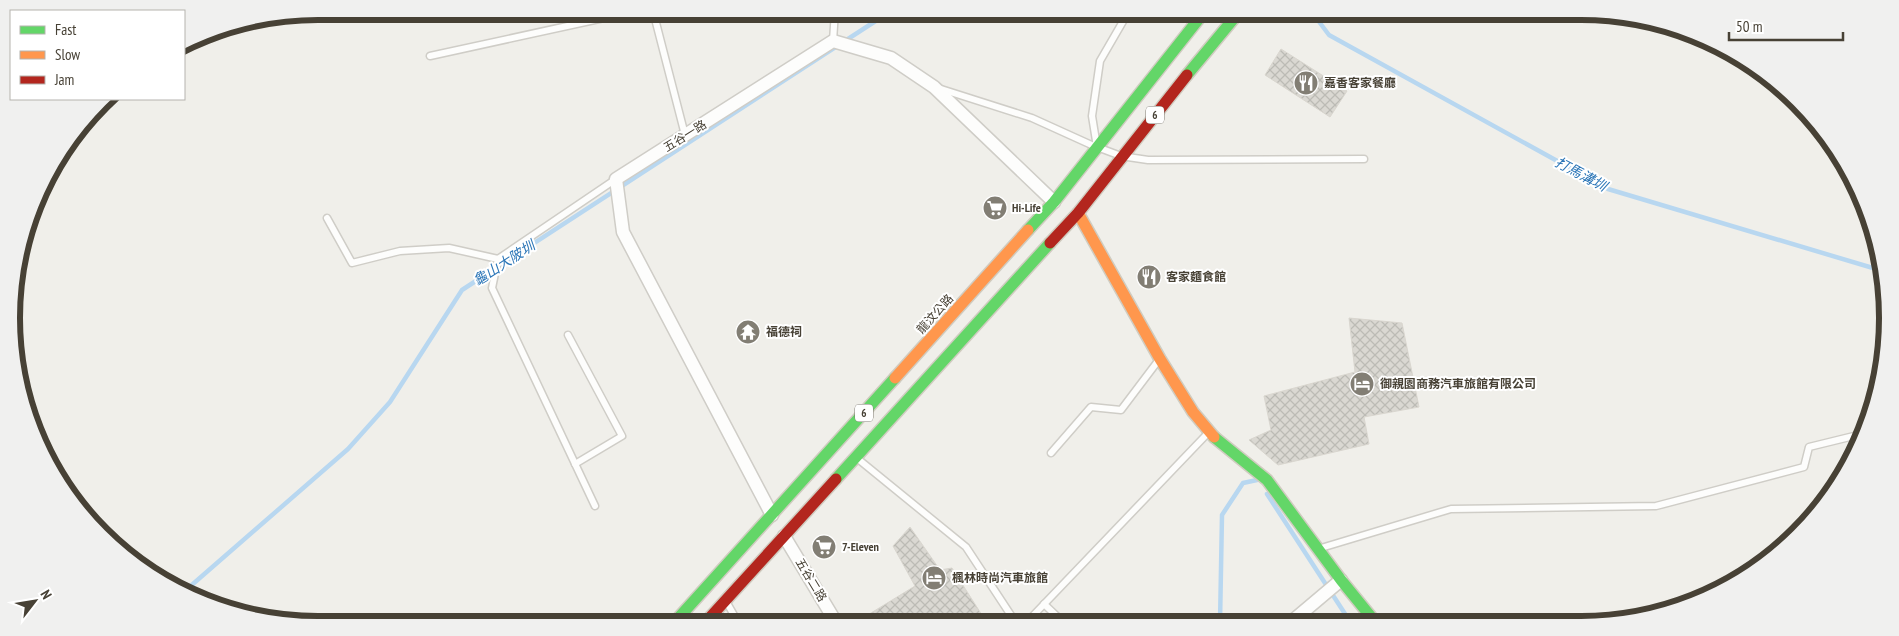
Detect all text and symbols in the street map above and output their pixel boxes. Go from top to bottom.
legend [10,10,185,100]
scale bar [1729,10,1843,42]
text: 50 m [1736,17,1762,36]
text: Fast [55,20,76,39]
text: Slow [55,45,80,64]
text: Jam [54,70,74,89]
restaurant icon: 嘉香客家餐廳 [1293,70,1319,96]
place label: 嘉香客家餐廳 [1324,75,1396,90]
road number: 6 [1146,106,1164,124]
street label: 五谷一路 [660,116,709,155]
water label: 打馬溝圳 [1552,153,1612,196]
supermarket icon: Hi-Life [982,195,1008,221]
place label: Hi-Life [1012,200,1041,215]
water label: 龜山大陂圳 [470,235,540,290]
restaurant icon: 客家麵食館 [1136,264,1162,290]
place label: 客家麵食館 [1166,269,1226,284]
street label: 龍汶公路 [913,291,956,337]
temple icon: 福德祠 [735,319,761,345]
place label: 福德祠 [766,324,802,339]
hotel icon: 御親園商務汽車旅館有限公司 [1349,371,1375,397]
place label: 御親園商務汽車旅館有限公司 [1380,376,1536,391]
road number: 6 [855,404,873,422]
supermarket icon: 7-Eleven [811,534,837,560]
place label: 7-Eleven [842,539,879,554]
street label: 五谷二路 [793,555,830,604]
hotel icon: 楓林時尚汽車旅館 [921,565,947,591]
place label: 楓林時尚汽車旅館 [952,570,1048,585]
north arrow [10,576,60,626]
text: N [36,586,56,602]

